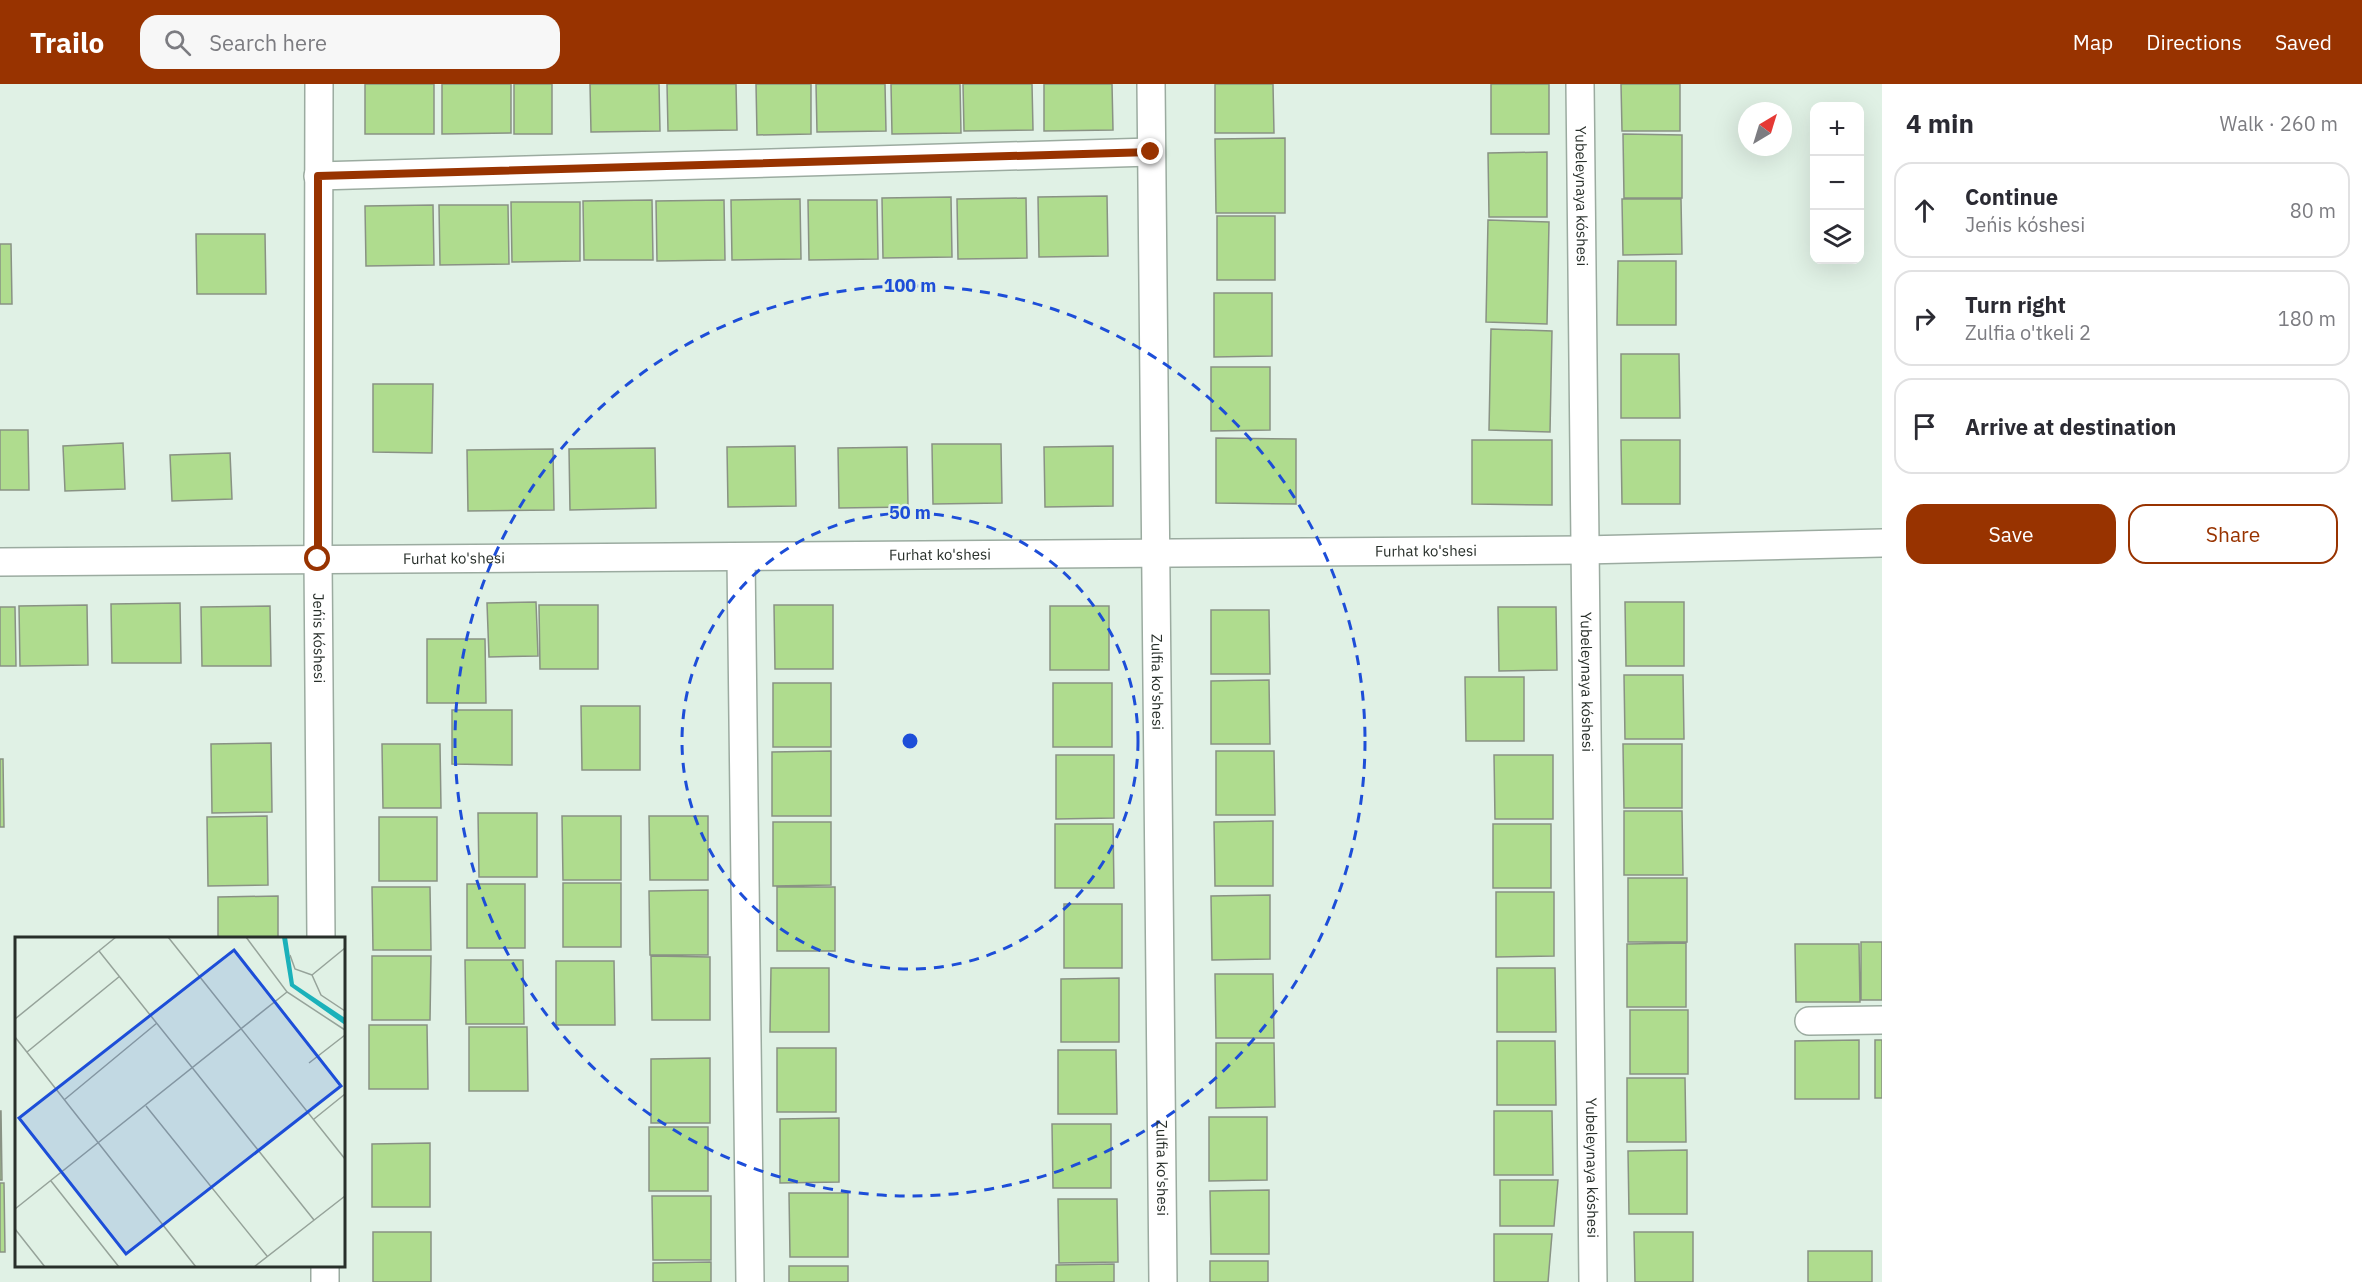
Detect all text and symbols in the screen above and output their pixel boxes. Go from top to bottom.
search box [140,15,560,69]
text: Trailo [30,24,104,61]
icon: search [161,26,194,59]
text: Search here [209,28,327,57]
text: Map [2073,28,2113,56]
text: Directions [2146,28,2242,56]
text: Saved [2275,28,2332,56]
north arrow [1738,102,1792,156]
map controls [1810,102,1864,264]
button: + [1810,102,1864,156]
text: 4 min [1906,106,1974,140]
text: Walk · 260 m [2220,110,2338,137]
street label: Yubeleynaya kóshesi [1571,126,1592,266]
route end [1137,138,1163,164]
button: − [1810,156,1864,210]
text: Continue [1965,182,2058,211]
icon: ahead [1908,194,1941,227]
text: 80 m [2290,197,2336,224]
button: layers [1810,210,1864,264]
text: Jeńis kóshesi [1965,211,2085,238]
text: 100 m [884,274,936,297]
text: Turn right [1965,290,2066,319]
icon: right [1908,302,1941,335]
text: 180 m [2278,305,2336,332]
text: Zulfia o'tkeli 2 [1965,319,2091,346]
icon: arrive [1908,410,1941,443]
text: Arrive at destination [1965,412,2176,441]
text: 50 m [889,501,931,524]
button: Save [1906,504,2116,564]
button: Share [2128,504,2338,564]
street label: Furhat ko'shesi [1375,541,1477,561]
street label: Furhat ko'shesi [889,544,991,564]
route start [304,545,330,571]
street label: Furhat ko'shesi [403,548,505,568]
street label: Jeńis kóshesi [309,593,329,683]
street label: Yubeleynaya kóshesi [1577,612,1597,752]
street label: Zulfia ko'shesi [1148,634,1167,730]
centre of rings [900,731,920,751]
inset map [15,937,345,1267]
street label: Yubeleynaya kóshesi [1582,1098,1603,1238]
street label: Zulfia ko'shesi [1152,1120,1172,1216]

